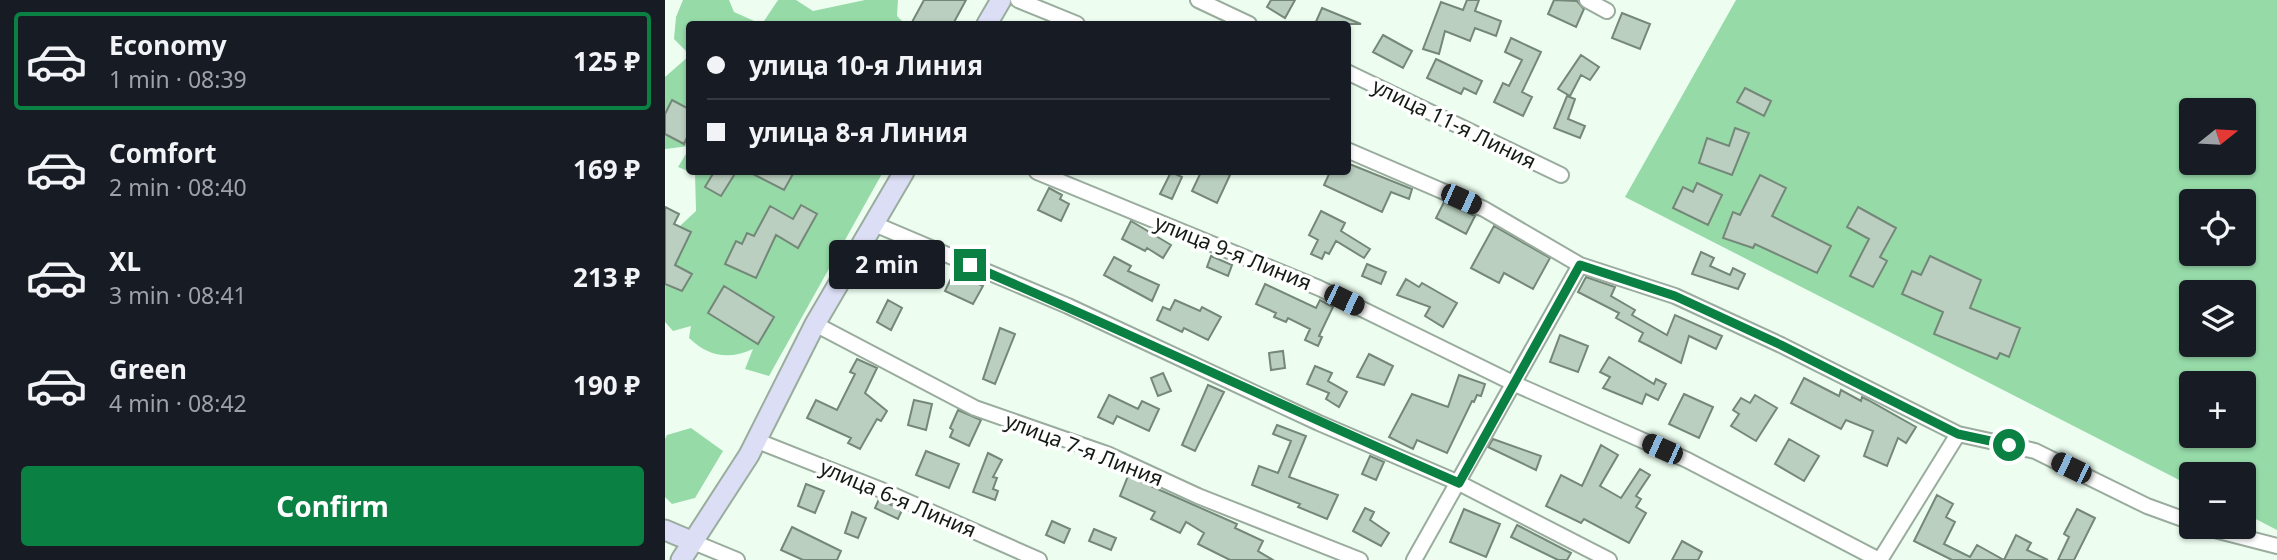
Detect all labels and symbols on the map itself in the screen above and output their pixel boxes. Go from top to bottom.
street label: улица 11-я Линия [1368,71,1541,175]
north arrow [2179,98,2256,175]
car [1438,181,1485,217]
street label: улица 9-я Линия [1151,208,1316,296]
callout: 2 min [830,240,945,290]
route end [954,249,986,281]
car [1321,281,1368,319]
street label: улица 7-я Линия [1001,406,1167,492]
route start [1993,429,2025,461]
car [1639,431,1686,467]
car [2048,449,2095,487]
street label: улица 6-я Линия [816,453,981,544]

